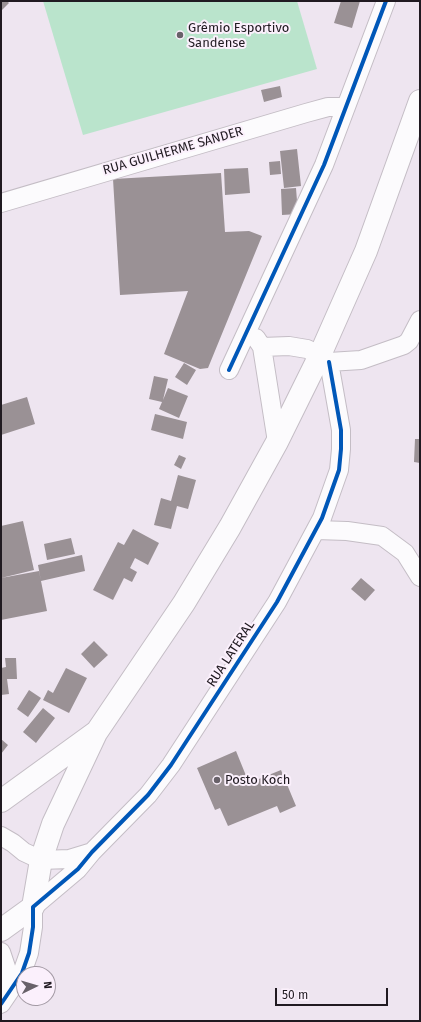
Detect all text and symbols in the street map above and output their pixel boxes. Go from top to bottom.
place label: Grêmio Esportivo Sandense [188,20,289,51]
marker: Grêmio Esportivo Sandense [175,30,185,40]
street label: RUA GUILHERME SANDER [101,124,245,178]
street label: RUA LATERAL [204,618,258,690]
place label: Posto Koch [225,772,290,788]
marker: Posto Koch [212,775,222,785]
north arrow [16,966,56,1006]
scale bar [277,980,390,1006]
text: N [41,981,54,989]
text: 50 m [282,988,308,1002]

